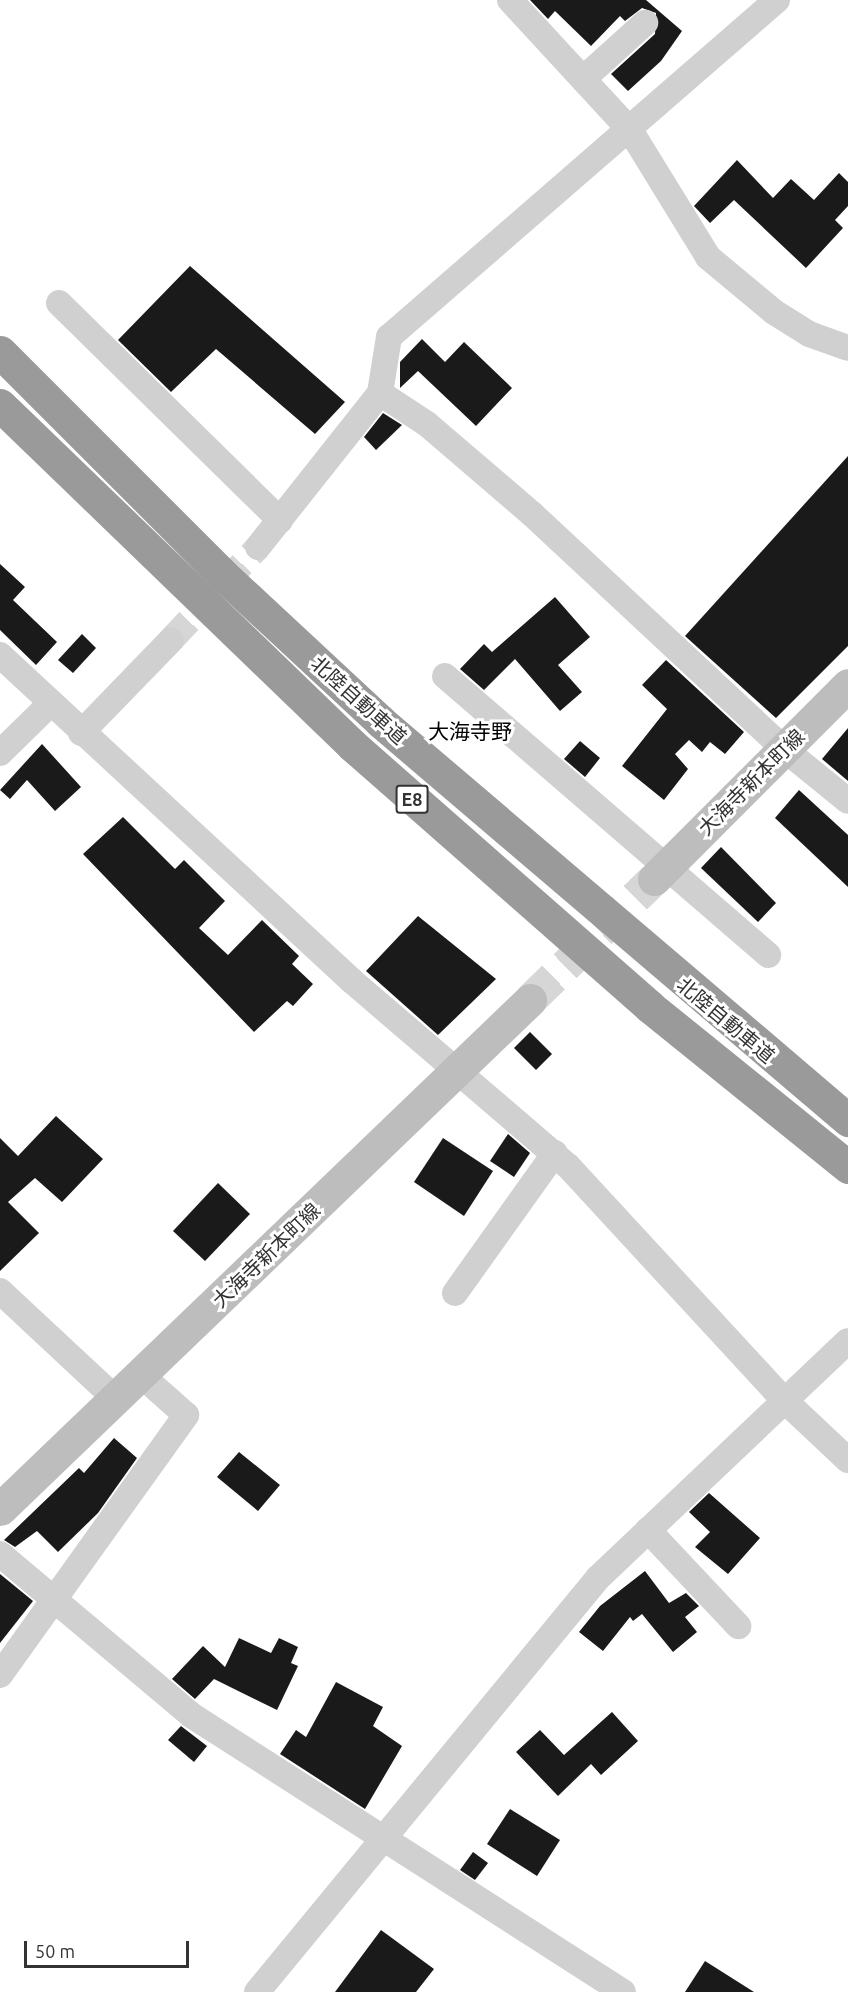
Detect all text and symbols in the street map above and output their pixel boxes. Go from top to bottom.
street label: 北陸自動車道 [306,651,412,749]
district label: 大海寺野 [428,718,512,744]
street label: 大海寺新本町線 [693,724,809,840]
road number: E8 [396,784,428,814]
street label: 北陸自動車道 [672,972,780,1068]
street label: 大海寺新本町線 [207,1198,325,1312]
scale bar [27,1929,192,1967]
text: 50 m [35,1941,75,1961]

